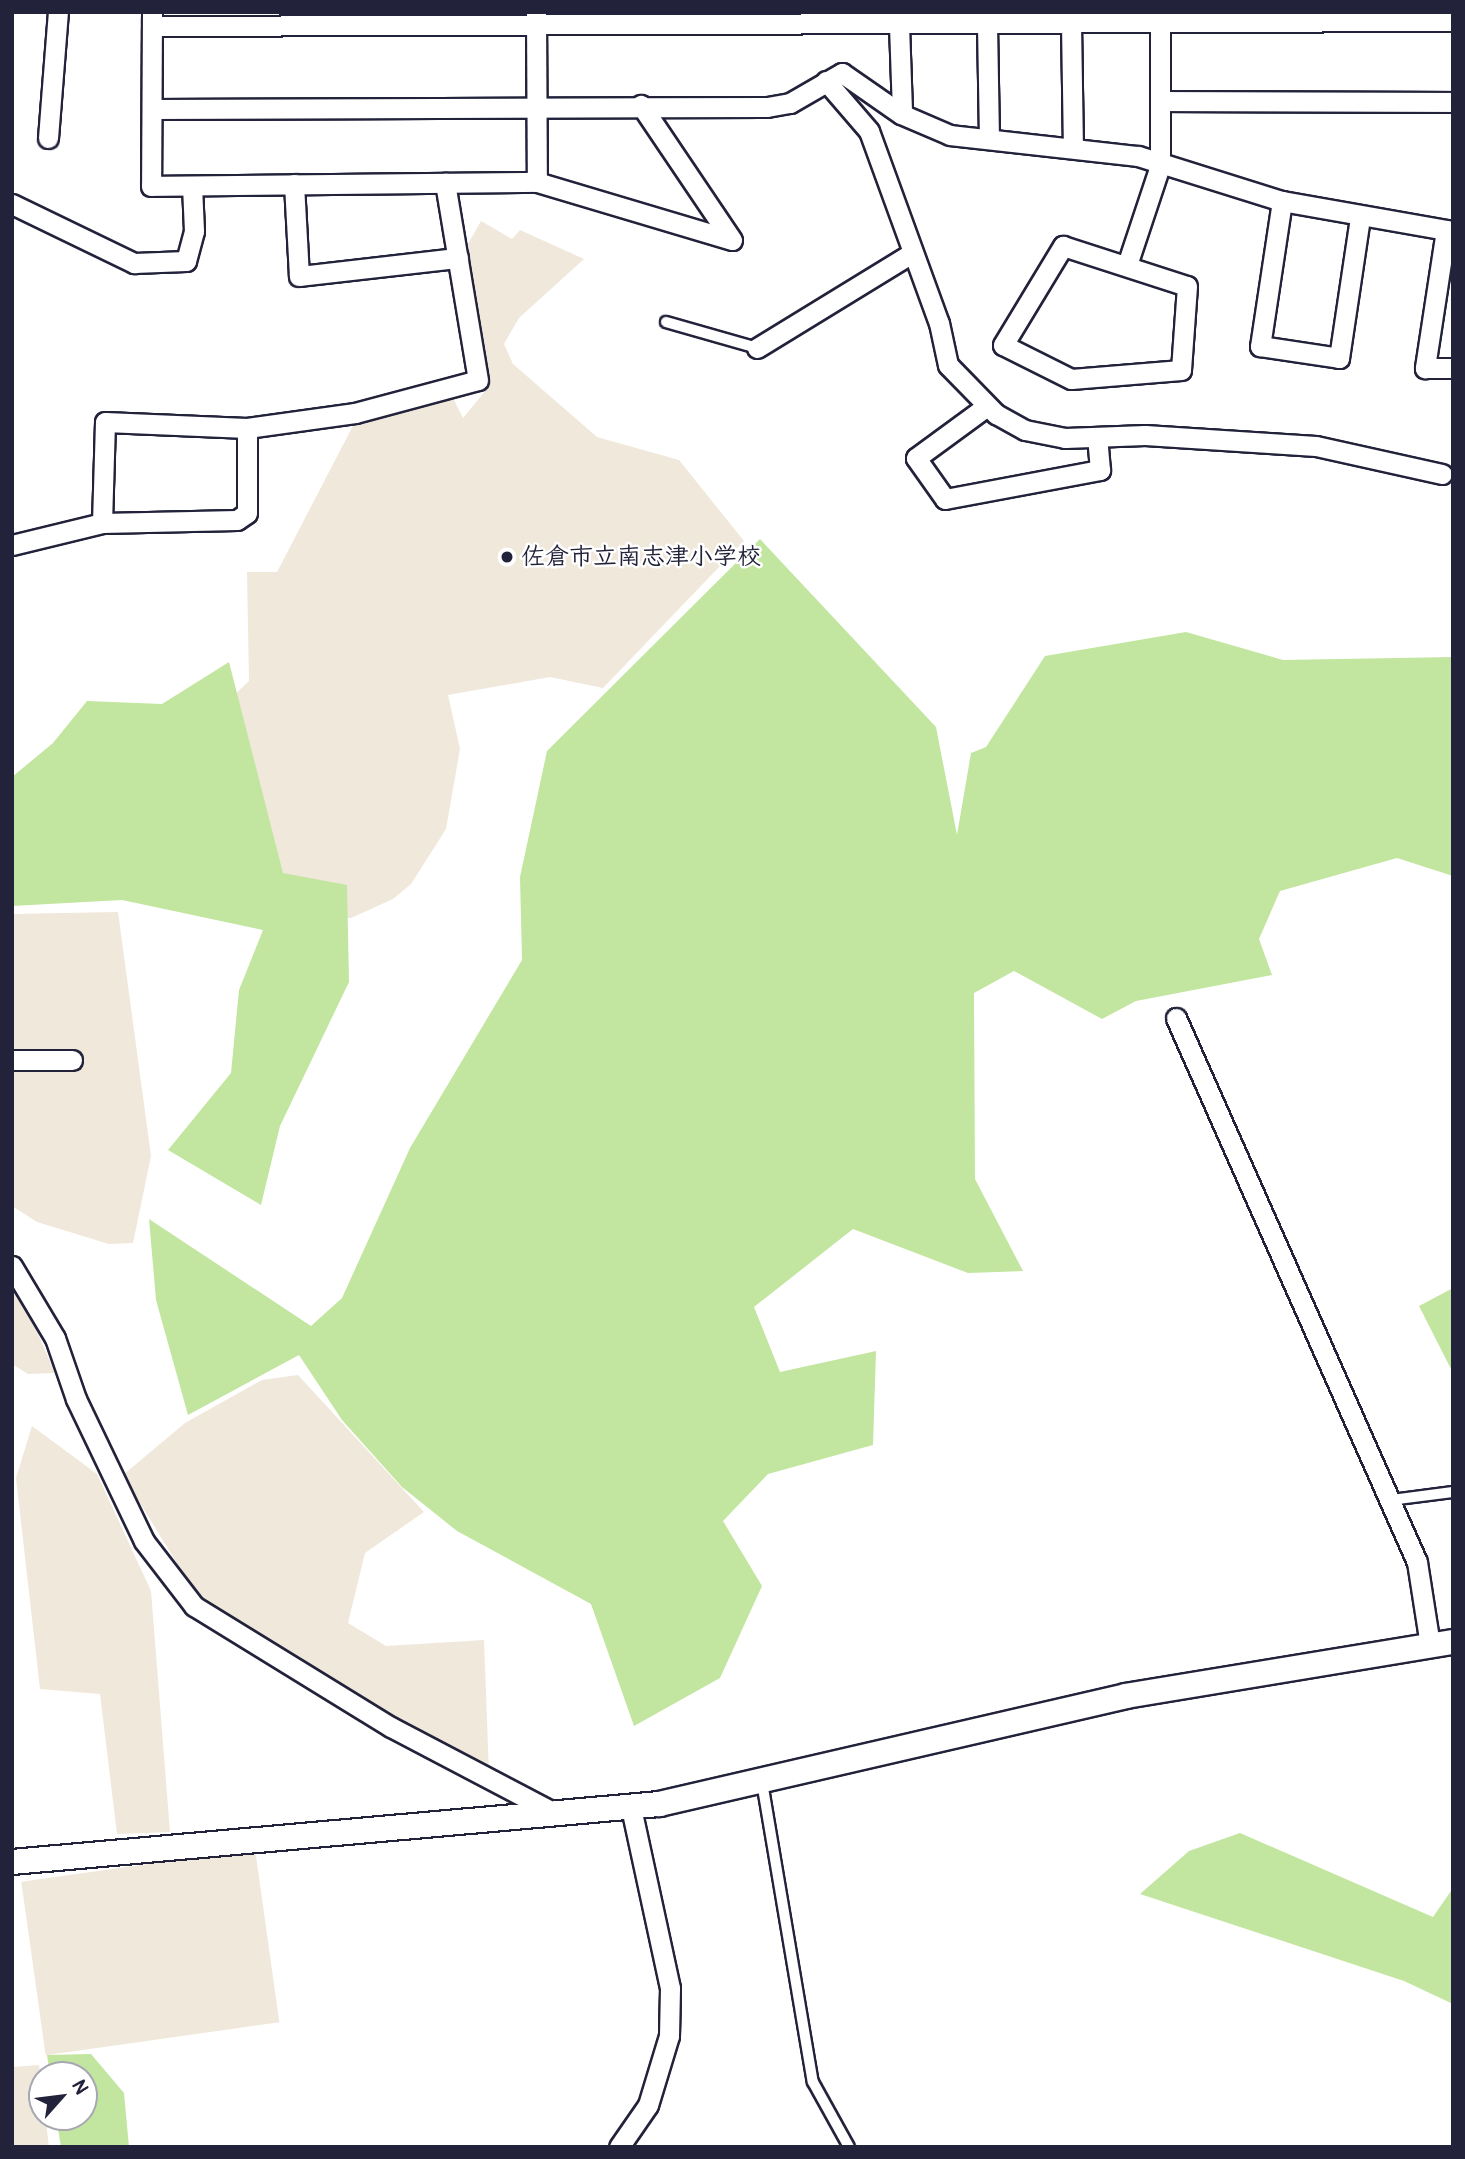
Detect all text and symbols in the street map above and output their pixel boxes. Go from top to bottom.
place label: 佐倉市立南志津小学校 [521,543,761,571]
marker: 佐倉市立南志津小学校 [499,549,515,565]
north arrow [28,2061,98,2131]
text: N [66,2076,93,2098]

